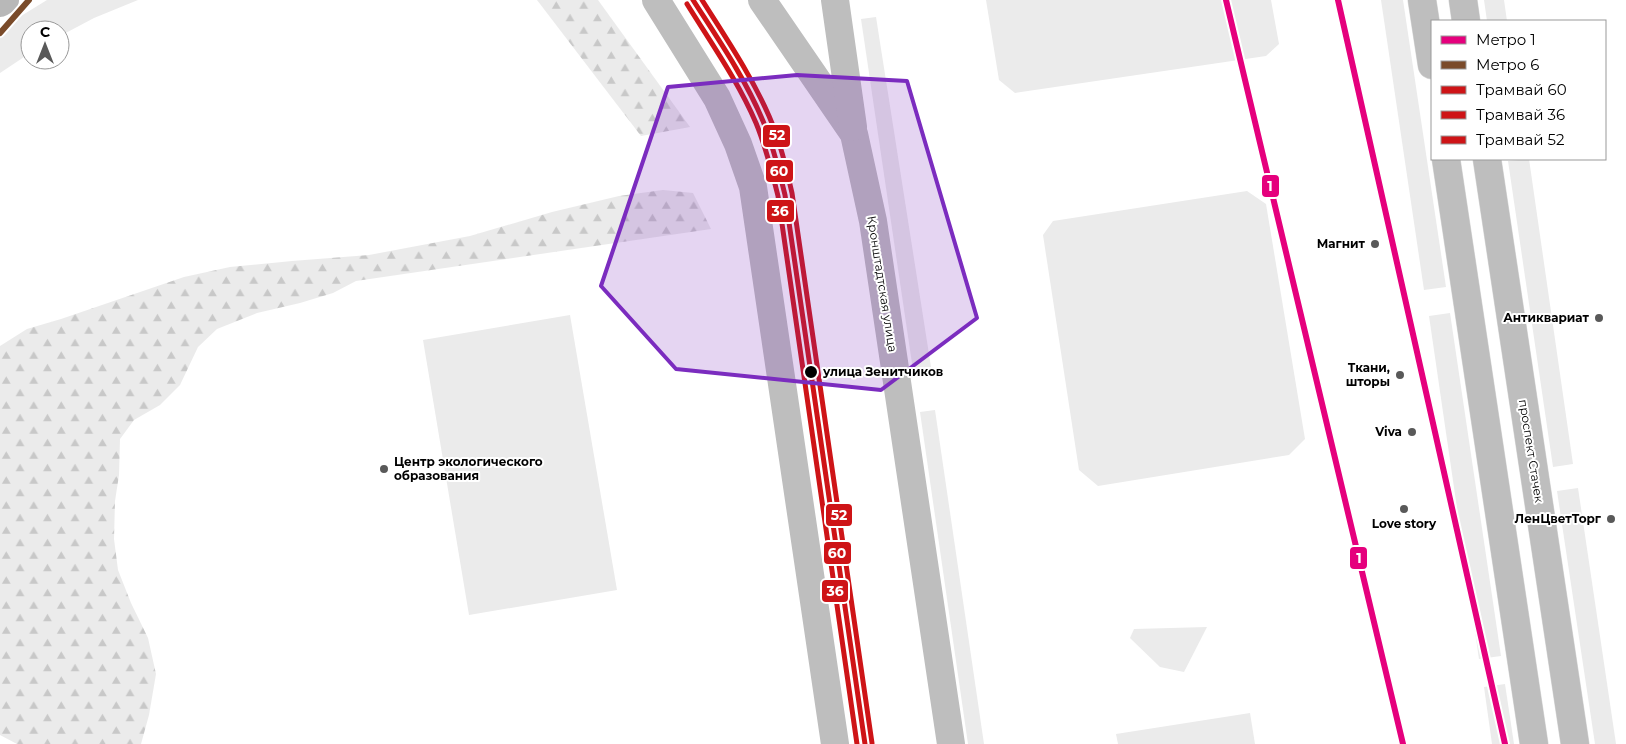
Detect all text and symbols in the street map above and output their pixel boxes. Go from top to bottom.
north arrow [20,20,70,70]
legend [1431,20,1606,160]
text: С [40,23,50,41]
text: Метро 1 [1476,30,1536,49]
text: Метро 6 [1476,55,1539,74]
text: Трамвай 60 [1476,80,1567,99]
text: Трамвай 36 [1476,105,1565,124]
line badge: 52 [762,124,791,148]
text: 52 [769,126,785,144]
text: Трамвай 52 [1476,130,1565,149]
line badge: 60 [765,159,794,183]
text: 60 [770,162,788,180]
line badge: 1 [1261,174,1280,198]
text: 1 [1267,177,1273,195]
line badge: 36 [766,199,795,223]
text: 36 [770,202,789,220]
street label: Кронштадтская улица [864,215,901,353]
place label: Магнит [1317,236,1366,251]
marker: Магнит [1369,238,1381,250]
place label: Антиквариат [1503,310,1590,325]
marker: Антиквариат [1593,312,1605,324]
place label: Ткани, шторы [1346,360,1390,389]
marker: улица Зенитчиков [803,364,819,380]
place label: улица Зенитчиков [822,364,943,379]
marker: Ткани, шторы [1394,369,1406,381]
street label: проспект Стачек [1516,398,1547,504]
place label: Viva [1374,424,1402,439]
marker: Viva [1406,426,1418,438]
place label: Центр экологического образования [394,454,543,483]
marker: Центр экологического образования [378,463,390,475]
line badge: 52 [825,503,853,527]
marker: Love story [1398,503,1410,515]
text: 52 [831,506,847,524]
place label: ЛенЦветТорг [1515,511,1602,526]
marker: ЛенЦветТорг [1605,513,1617,525]
place label: Love story [1372,516,1437,531]
line badge: 60 [823,541,852,565]
text: 60 [828,544,846,562]
line badge: 1 [1349,546,1368,570]
text: 1 [1356,549,1362,567]
line badge: 36 [821,579,849,603]
text: 36 [825,582,844,600]

